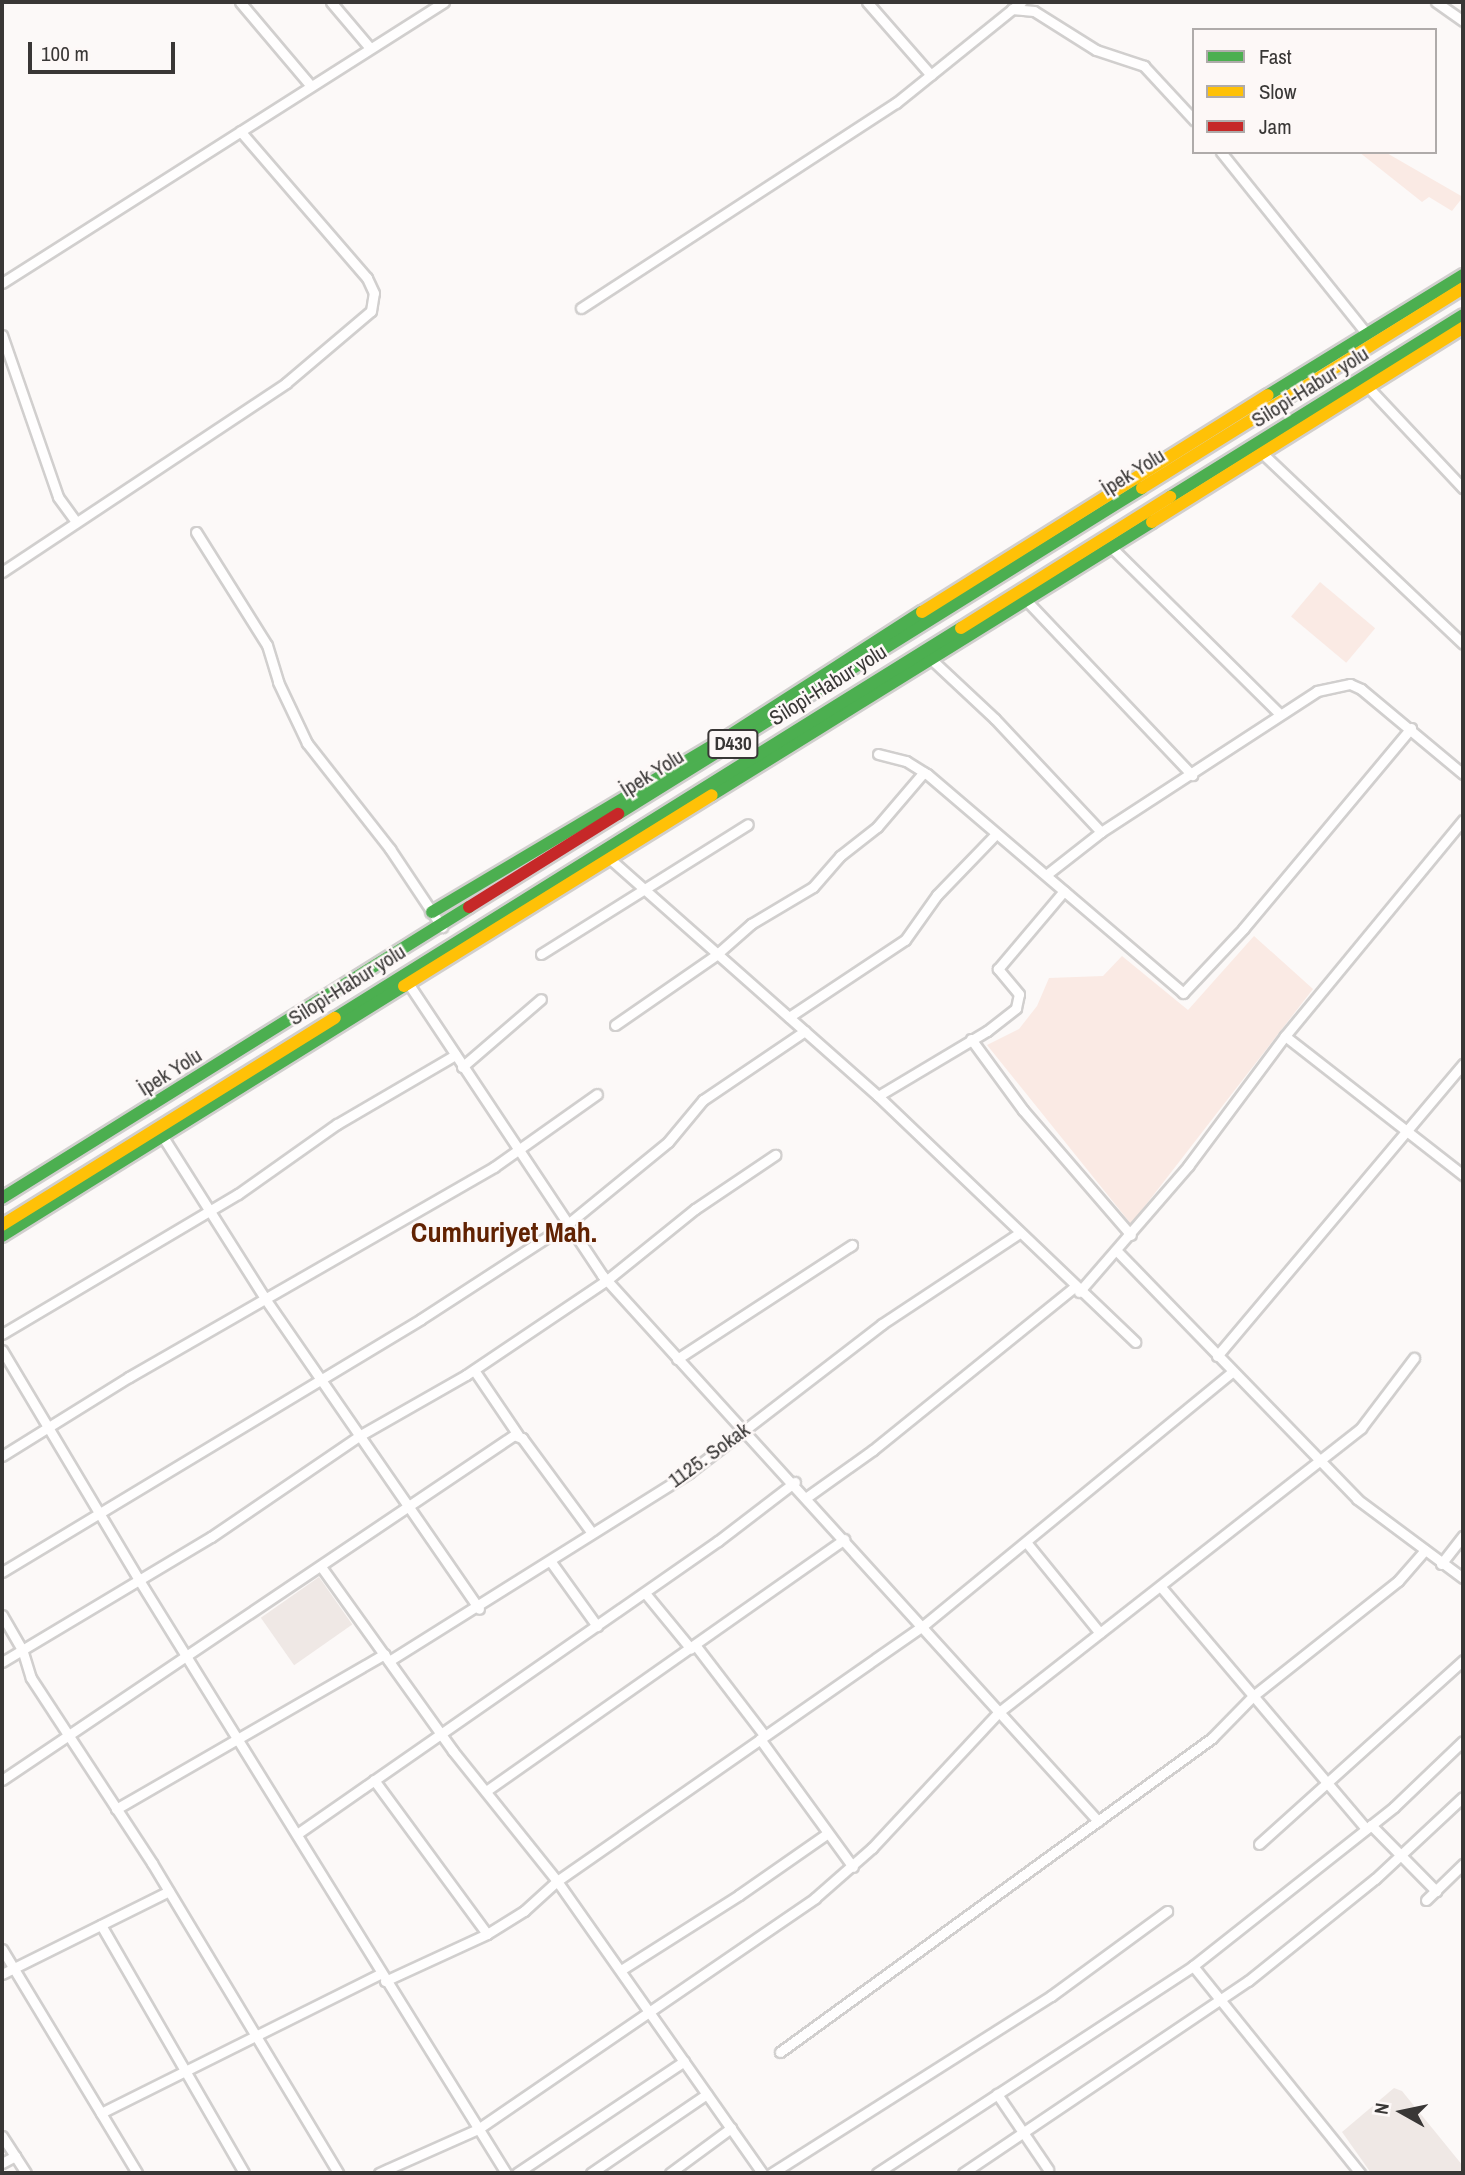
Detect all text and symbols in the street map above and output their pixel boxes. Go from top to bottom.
scale bar [32,28,178,72]
legend [1192,28,1437,154]
text: 100 m [41,39,89,68]
text: Fast [1259,42,1292,71]
text: Slow [1259,77,1296,106]
text: Jam [1259,112,1292,141]
street label: Silopi-Habur yolu [1247,341,1373,433]
street label: İpek Yolu [1096,443,1170,501]
street label: Silopi-Habur yolu [765,639,891,731]
road number: D430 [707,729,759,760]
street label: İpek Yolu [615,744,689,802]
street label: Silopi-Habur yolu [284,939,410,1031]
street label: İpek Yolu [133,1043,207,1101]
district label: Cumhuriyet Mah. [411,1215,597,1249]
street label: 1125. Sokak [663,1417,755,1493]
north arrow [1367,2077,1437,2147]
text: N [1368,2101,1395,2116]

